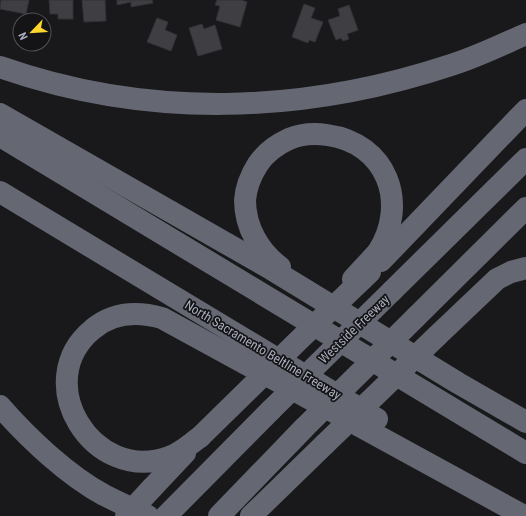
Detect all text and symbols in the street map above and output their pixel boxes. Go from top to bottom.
north arrow [12,12,52,52]
text: N [16,30,31,42]
street label: Westside Freeway [316,291,393,366]
street label: North Sacramento Beltline Freeway [182,297,344,403]

